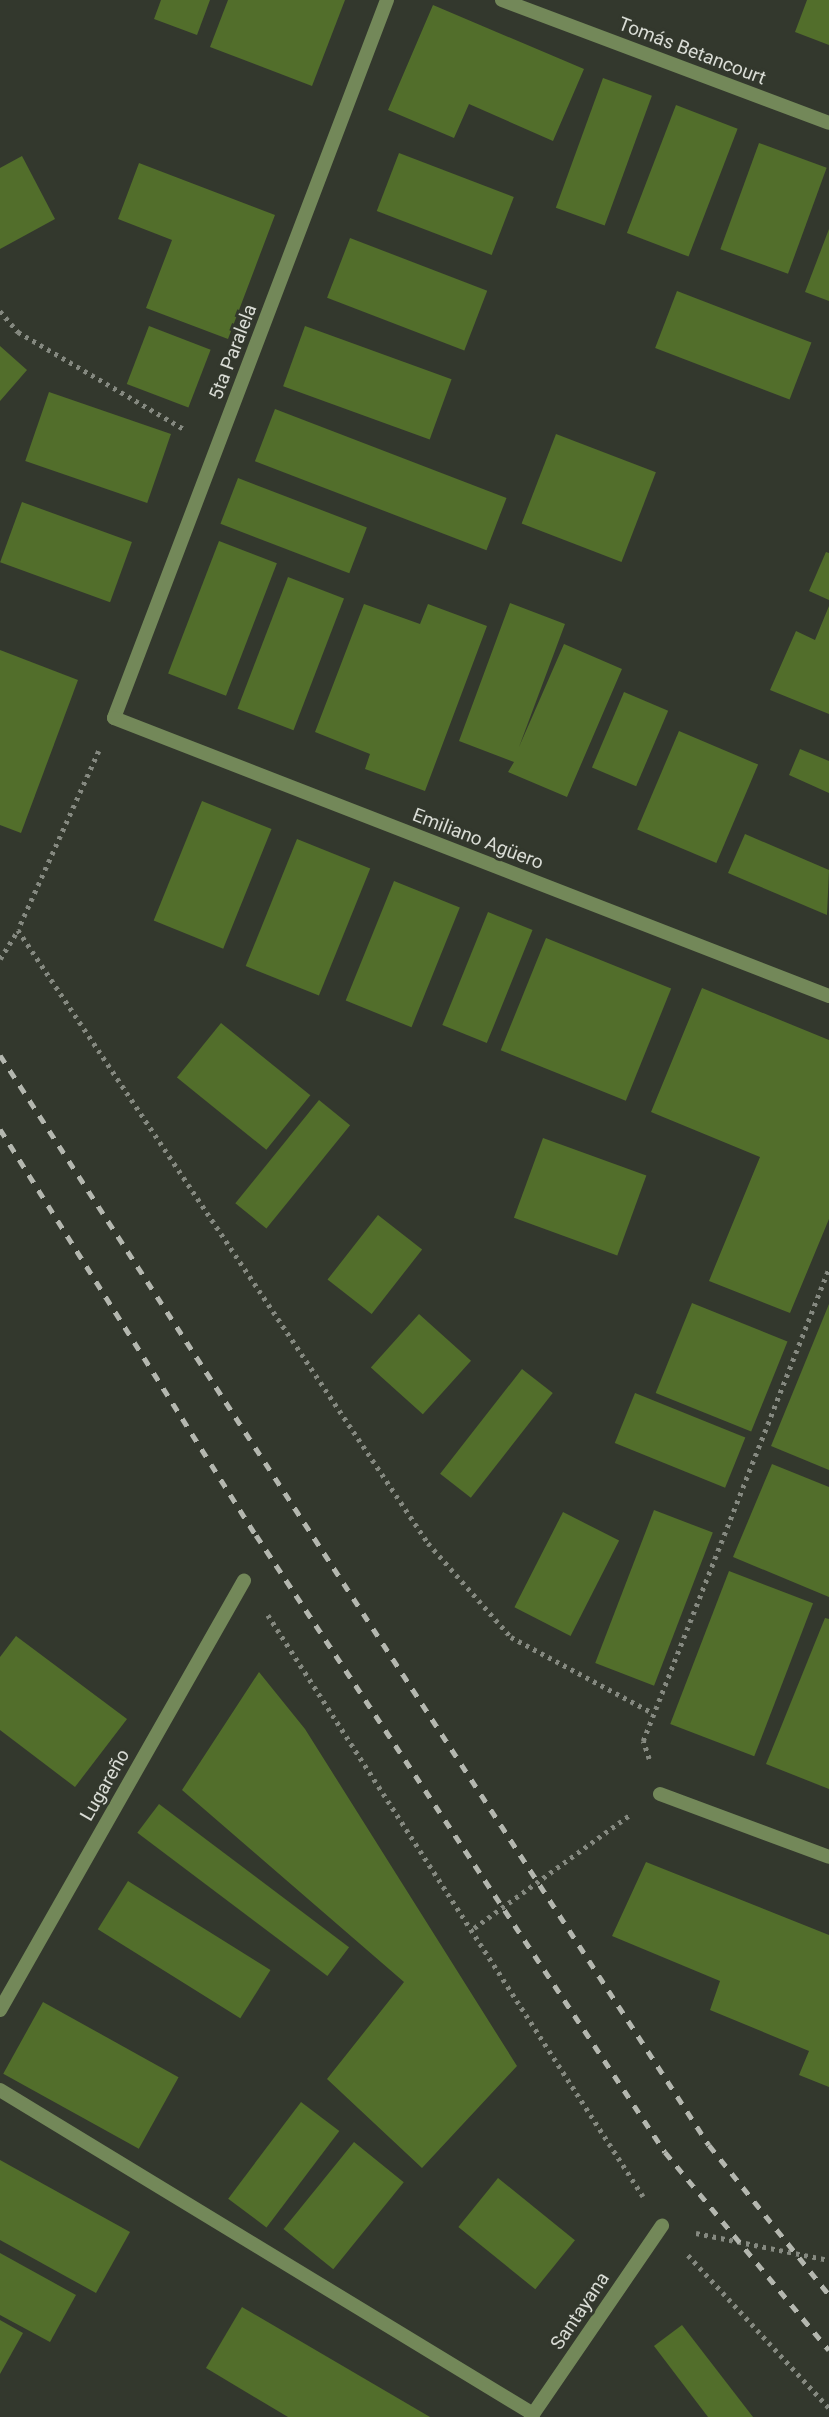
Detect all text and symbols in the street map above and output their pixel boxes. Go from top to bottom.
street label: Tomás Betancourt [615,12,769,90]
street label: 5ta Paralela [204,301,262,403]
street label: Emiliano Agüero [409,804,547,874]
street label: Lugareño [75,1745,135,1825]
street label: Santayana [546,2268,614,2354]

